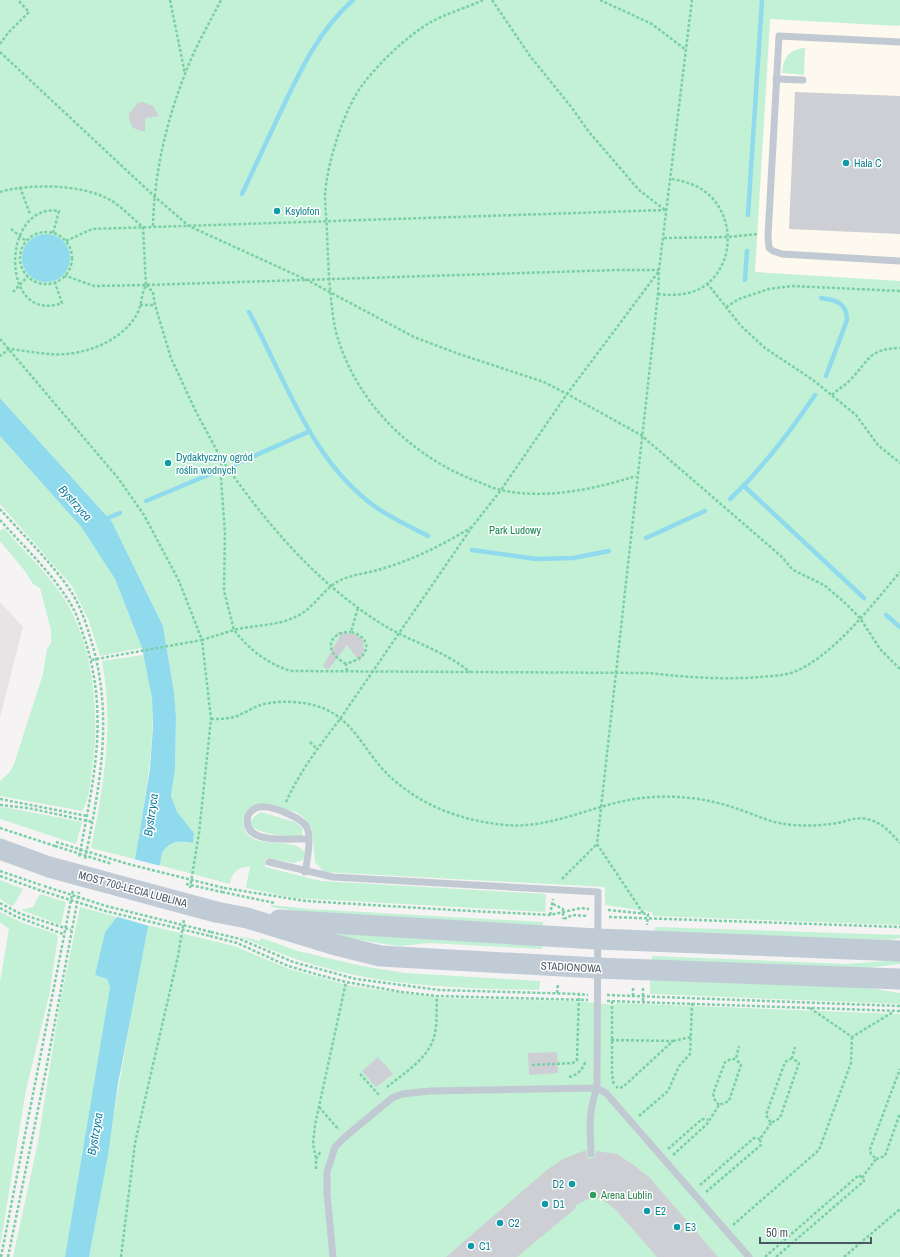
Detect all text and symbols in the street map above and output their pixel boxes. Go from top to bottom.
place label: Hala C [854,156,882,170]
marker: Hala C [841,158,851,168]
place label: Ksylofon [285,204,320,218]
marker: Ksylofon [272,206,282,216]
place label: Dydaktyczny ogród roślin wodnych [176,450,253,477]
marker: Dydaktyczny ogród roślin wodnych [163,458,173,468]
water label: Bystrzyca [55,482,96,525]
park label: Park Ludowy [489,523,542,537]
water label: Bystrzyca [140,792,162,837]
street label: MOST 700-LECIA LUBLINA [77,868,190,911]
street label: STADIONOWA [540,958,603,976]
water label: Bystrzyca [83,1111,107,1156]
place label: D2 [552,1177,564,1191]
marker: D2 [567,1179,577,1189]
place label: Arena Lublin [600,1188,652,1202]
marker: Arena Lublin [588,1190,598,1200]
place label: D1 [553,1197,565,1211]
marker: D1 [540,1199,550,1209]
place label: E2 [655,1204,666,1218]
marker: E2 [642,1206,652,1216]
place label: C2 [508,1216,520,1230]
marker: C2 [495,1218,505,1228]
scale bar [760,1219,871,1245]
place label: E3 [685,1220,696,1234]
marker: E3 [672,1222,682,1232]
text: 50 m [766,1225,788,1241]
place label: C1 [479,1239,491,1253]
marker: C1 [466,1241,476,1251]

